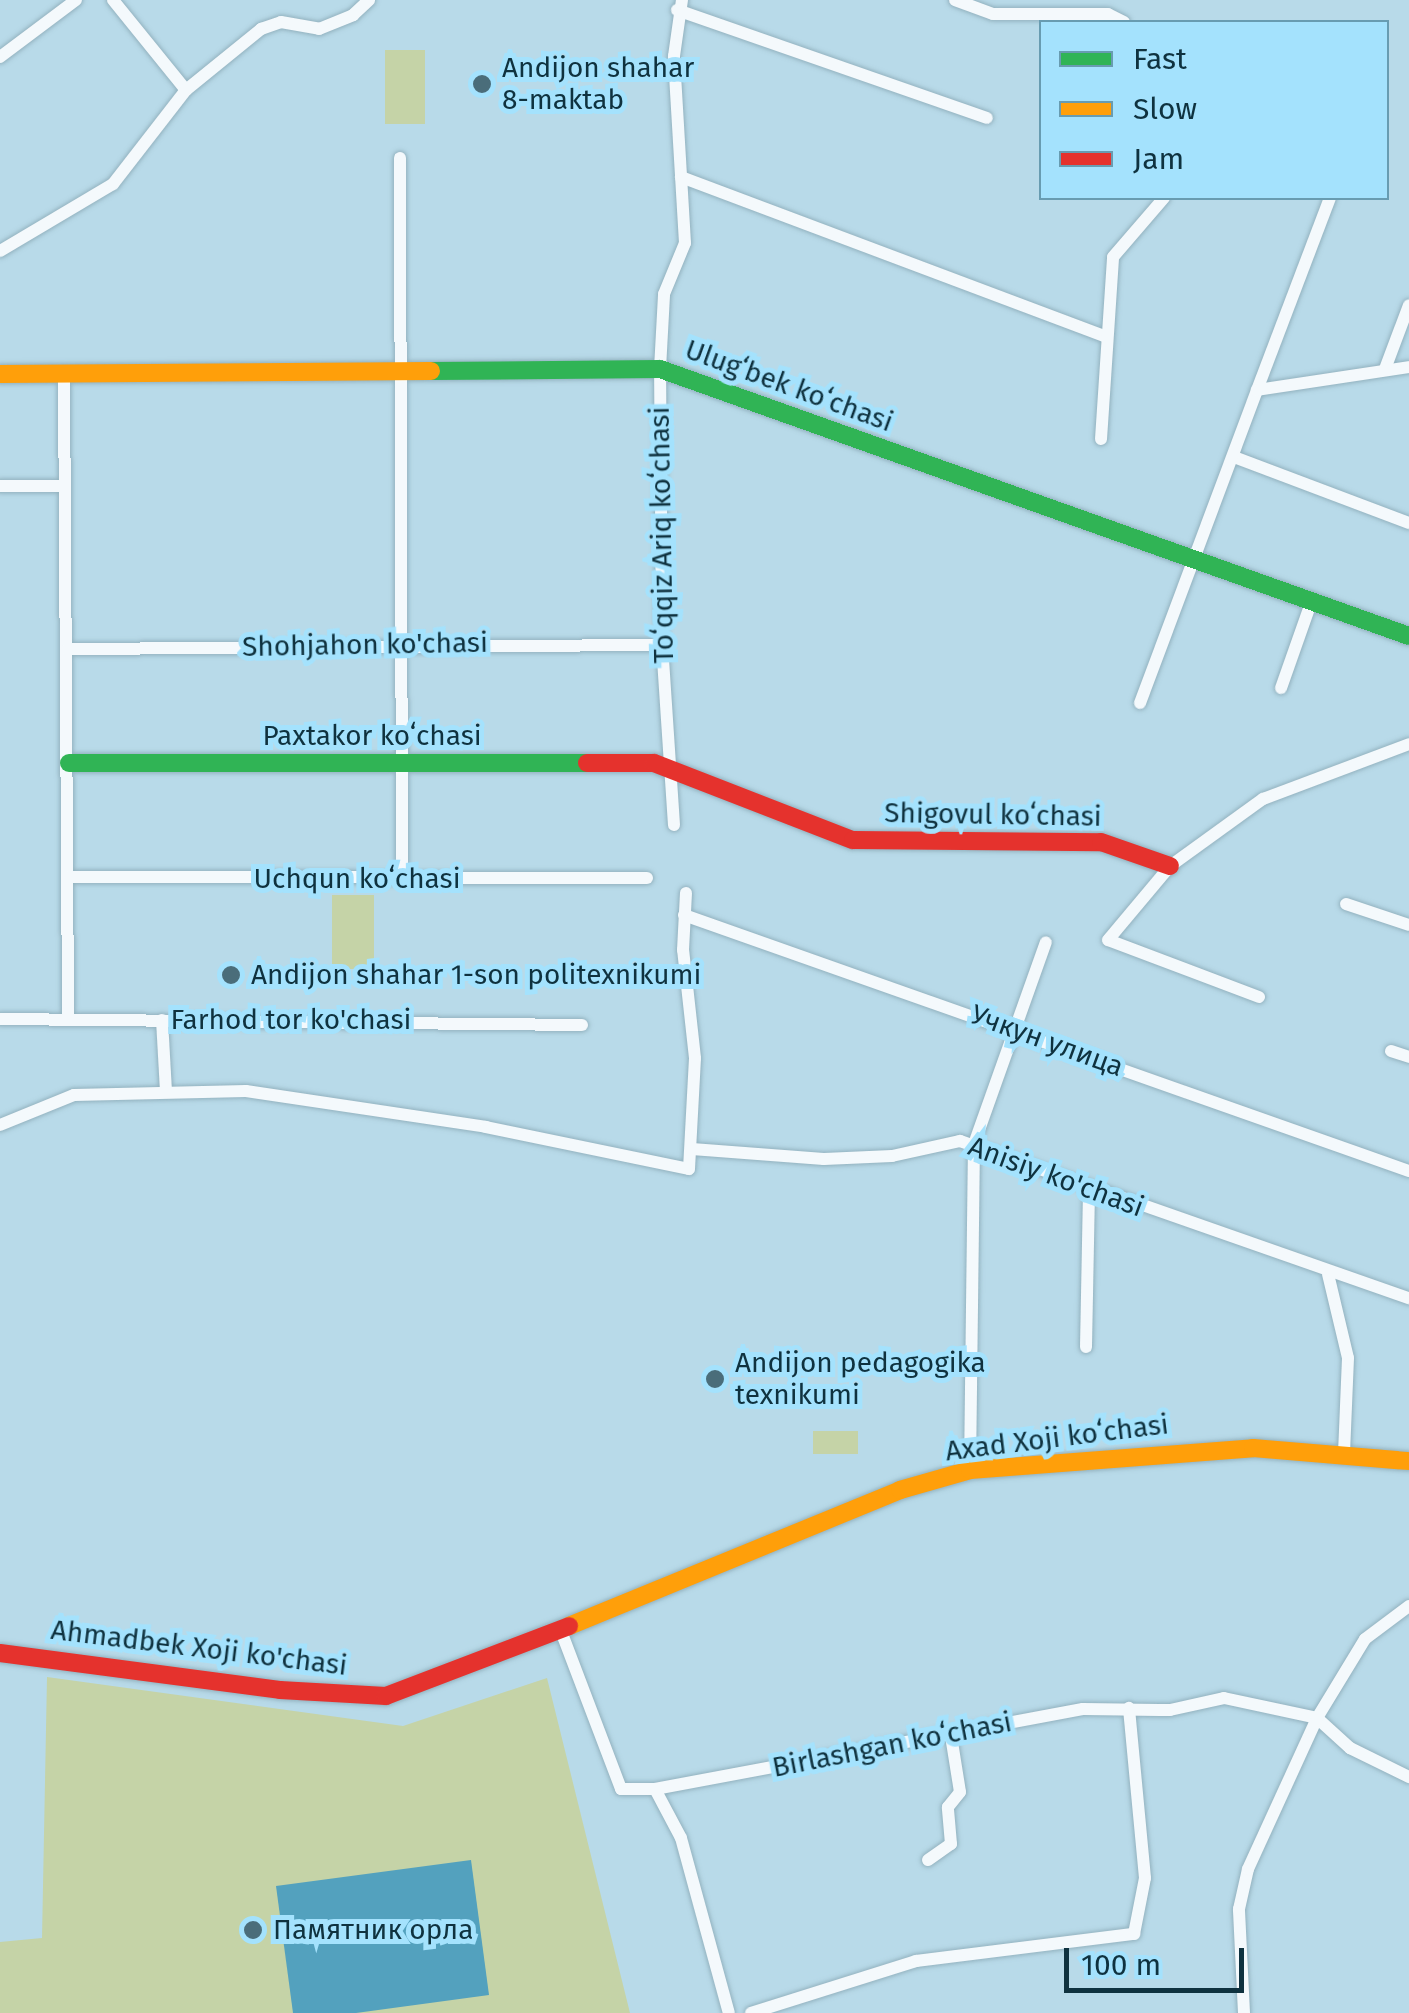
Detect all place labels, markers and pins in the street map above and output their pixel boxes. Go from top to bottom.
place label: Andijon shahar 8-maktab [502,51,694,117]
marker: Andijon shahar 8-maktab [471,73,493,95]
place label: Andijon shahar 1-son politexnikumi [251,958,701,992]
marker: Andijon shahar 1-son politexnikumi [220,964,242,986]
place label: Andijon pedagogika texnikumi [735,1346,986,1412]
marker: Andijon pedagogika texnikumi [704,1368,726,1390]
place label: Памятник орла [273,1913,473,1947]
marker: Памятник орла [242,1919,264,1941]

